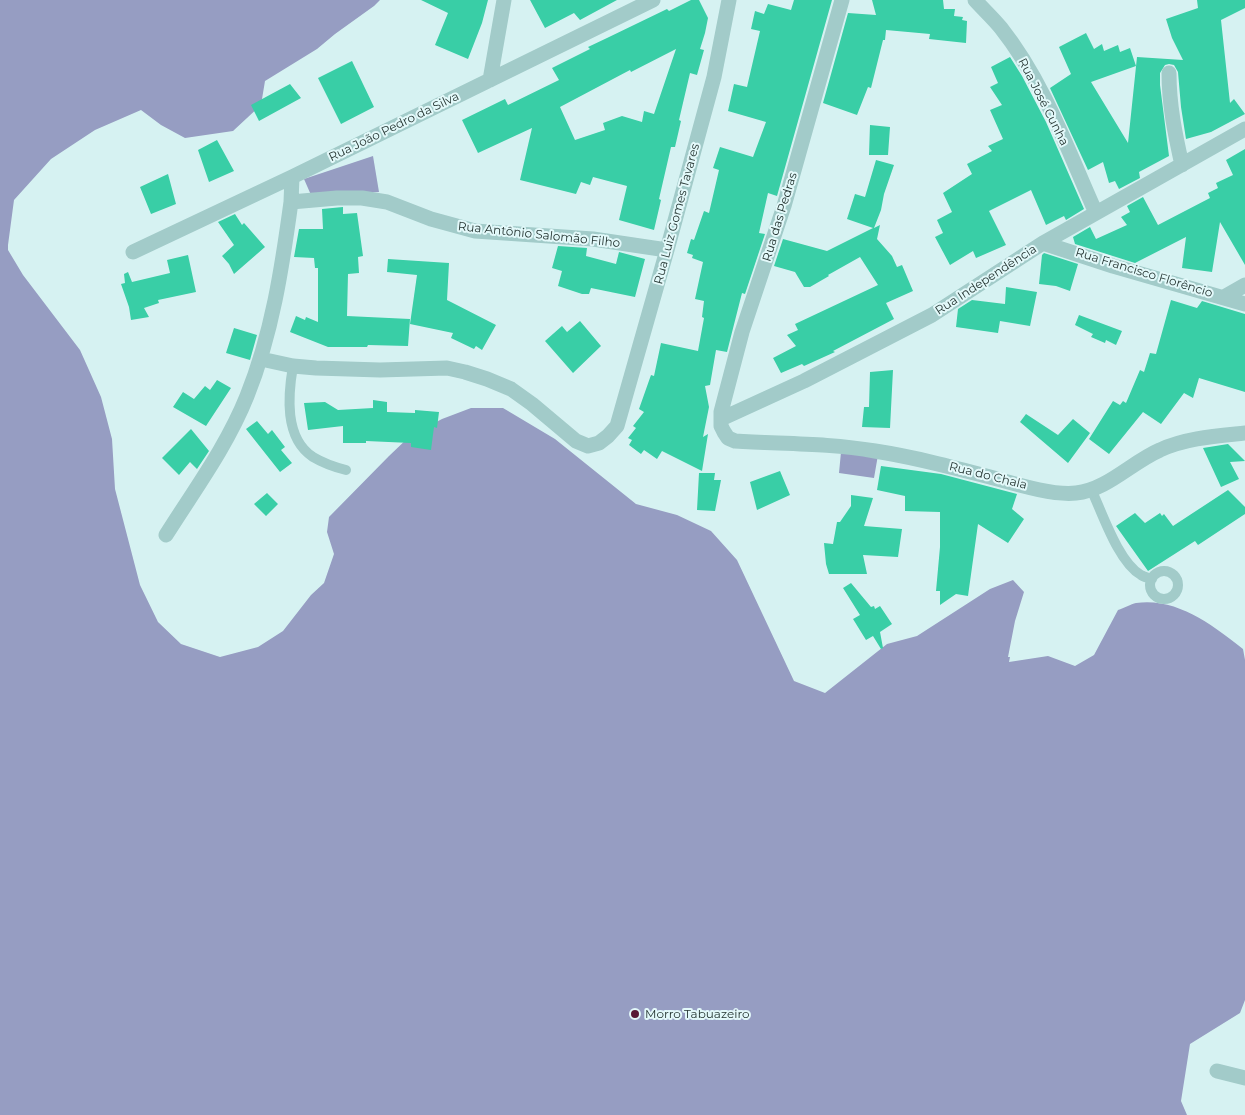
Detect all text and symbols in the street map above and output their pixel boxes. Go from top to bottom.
street label: Rua José Cunha [1015,56,1071,148]
street label: Rua João Pedro da Silva [327,89,461,165]
street label: Rua Luiz Gomes Tavares [651,142,703,286]
street label: Rua das Pedras [760,171,800,263]
street label: Rua Antônio Salomão Filho [457,219,621,251]
street label: Rua Independência [933,242,1039,318]
street label: Rua Francisco Florêncio [1074,245,1214,301]
street label: Rua do Chala [948,459,1028,493]
place label: Morro Tabuazeiro [645,1007,750,1021]
marker: Morro Tabuazeiro [629,1008,641,1020]

